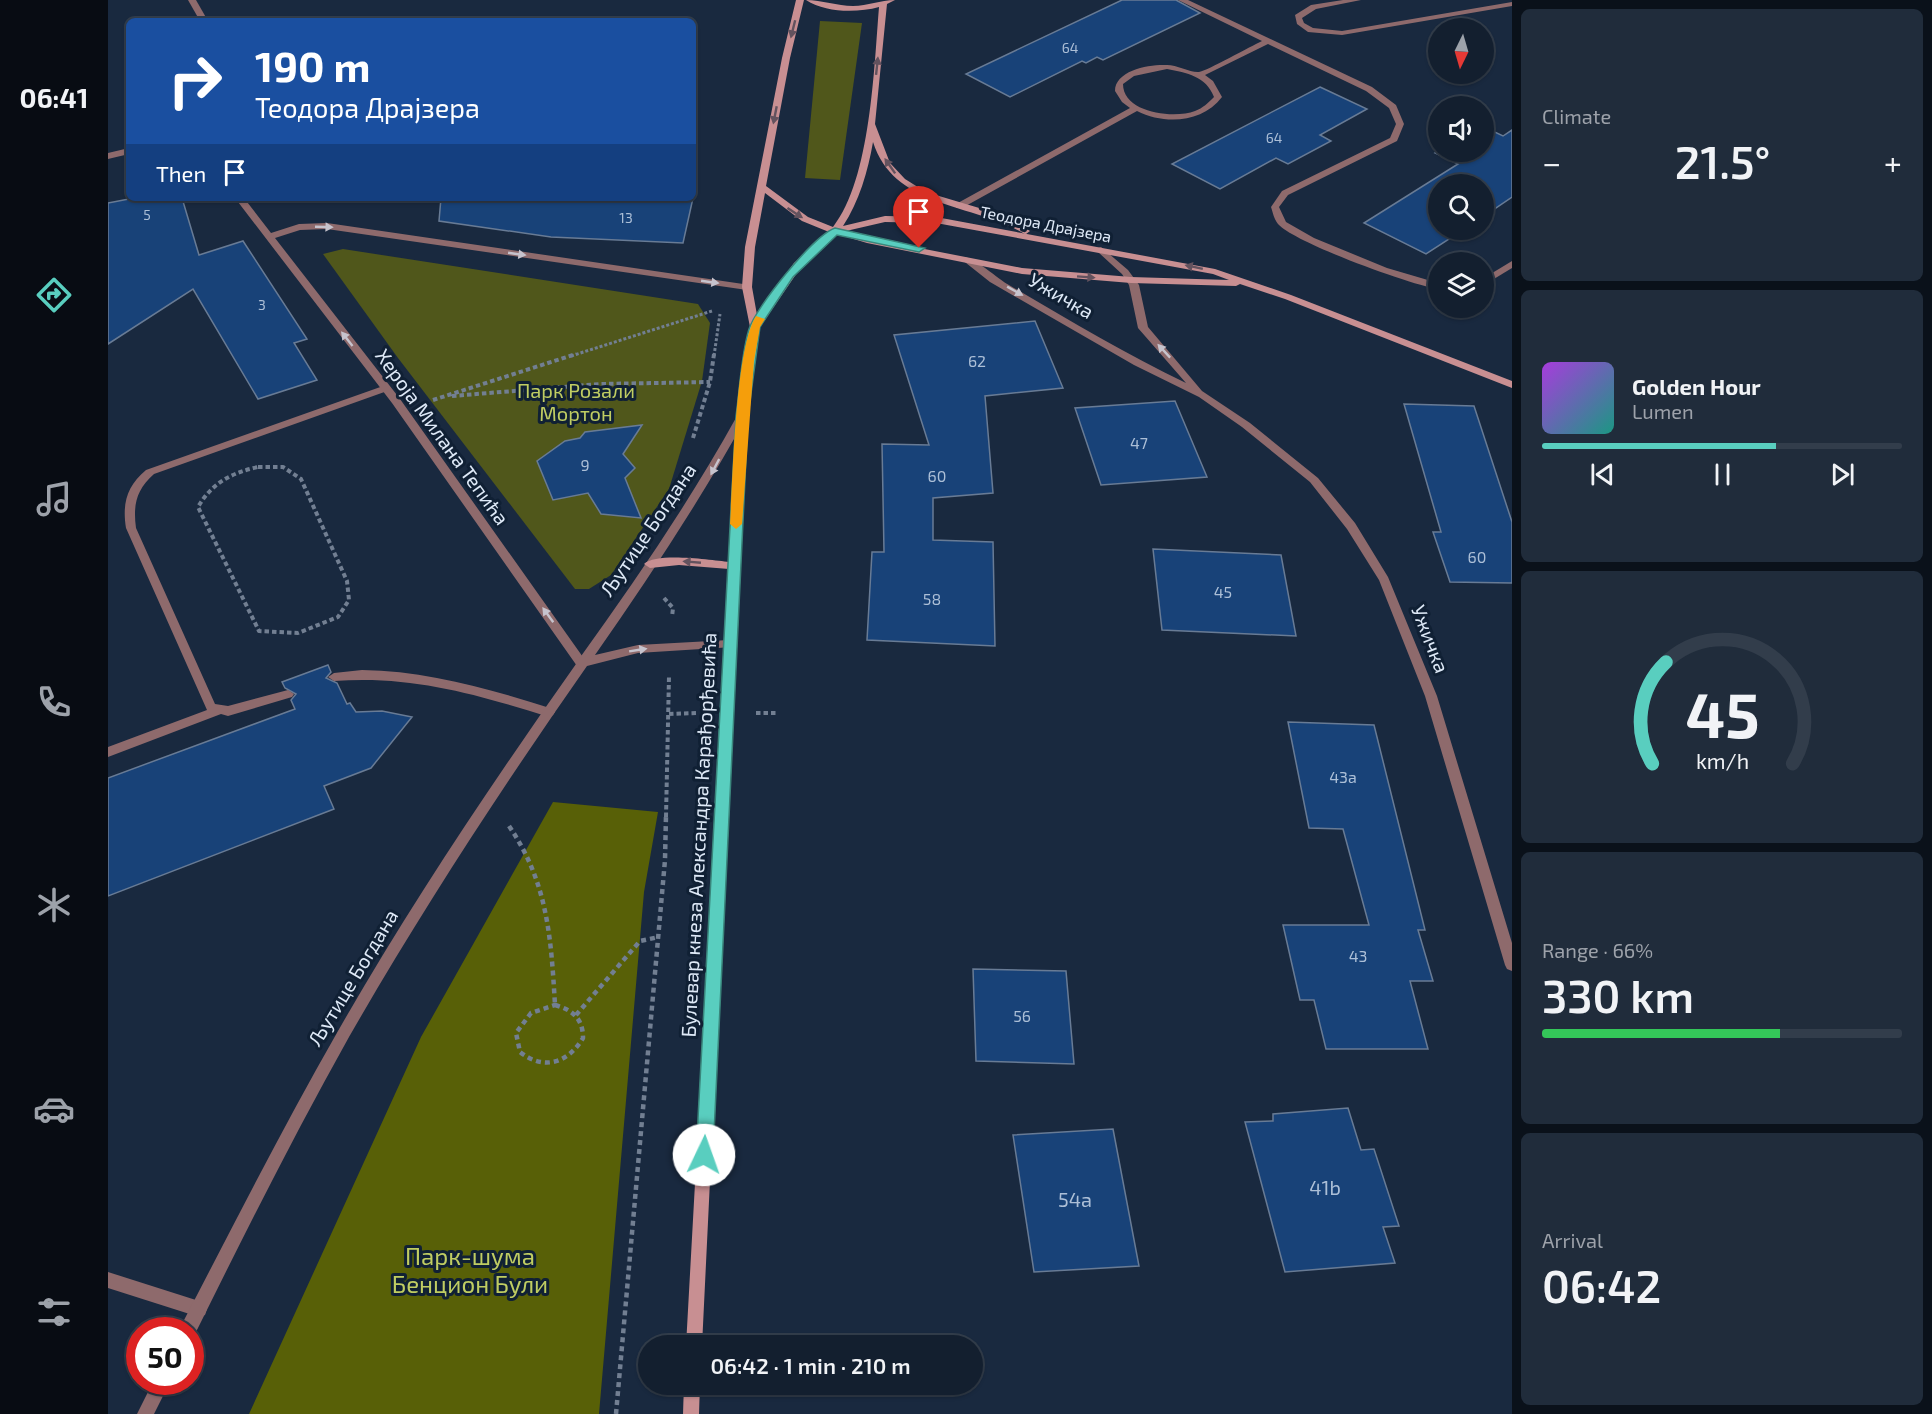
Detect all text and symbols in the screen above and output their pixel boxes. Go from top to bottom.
north arrow [1428,18,1494,84]
map controls [1428,18,1494,318]
one-way arrow [787,20,797,38]
house number: 64 [1062,39,1078,56]
text: 190 m [255,40,371,90]
icon: right [156,42,234,120]
one-way arrow [872,56,882,75]
text: 06:41 [20,81,88,113]
text: Теодора Драјзера [255,91,480,123]
button: sound [1428,96,1494,162]
text: Climate [1542,104,1611,128]
one-way arrow [770,106,779,125]
house number: 64 [1266,129,1282,146]
text: 21.5° [1675,134,1770,188]
text: − [1542,142,1561,182]
text: + [1884,142,1902,182]
icon: arrive [218,156,251,189]
one-way arrow [884,158,895,175]
text: Then [156,160,206,186]
button: search [1428,174,1494,240]
pin [893,186,944,248]
icon: arrive [902,195,935,228]
street label: Теодора Драјзера [979,201,1113,247]
house number: 5 [143,206,151,223]
one-way arrow [787,207,803,218]
house number: 13 [619,209,633,226]
one-way arrow [315,222,334,232]
one-way arrow [508,250,527,259]
button: layers [1428,252,1494,318]
one-way arrow [1184,262,1203,271]
street label: Ужичка [1025,267,1098,323]
one-way arrow [1077,272,1096,281]
icon: directions [33,274,75,316]
one-way arrow [701,278,720,287]
one-way arrow [1007,286,1024,296]
house number: 3 [258,296,266,313]
one-way arrow [342,331,354,346]
street label: Хероја Милана Тепића [371,344,515,529]
one-way arrow [1157,344,1171,359]
house number: 62 [968,351,986,370]
text: Golden Hour [1632,373,1761,399]
park label: Парк Розали Мортон [517,378,635,425]
text: Lumen [1632,399,1694,423]
house number: 47 [1130,433,1148,452]
house number: 9 [580,455,590,474]
street label: Љутице Богдана [594,458,701,601]
icon: previous [1586,458,1619,491]
icon: pause [1706,458,1739,491]
icon: next [1826,458,1859,491]
one-way arrow [710,459,720,476]
house number: 60 [928,466,946,485]
icon: music [33,478,75,520]
house number: 60 [1468,547,1486,566]
one-way arrow [682,557,701,566]
house number: 45 [1214,582,1232,601]
house number: 58 [923,589,941,608]
street label: Ужичка [1407,601,1455,676]
one-way arrow [542,608,554,624]
street label: Булевар кнеза Александра Карађорђевића [675,632,722,1038]
one-way arrow [629,645,648,654]
text: 45 [1685,676,1759,751]
icon: phone [33,681,75,723]
text: km/h [1695,748,1749,773]
house number: 43a [1329,767,1357,786]
icon: climate [33,884,75,926]
street label: Љутице Богдана [302,905,403,1051]
text: Range · 66% [1542,938,1653,962]
house number: 43 [1349,946,1367,965]
text: 330 km [1542,968,1694,1022]
house number: 56 [1013,1006,1031,1025]
icon: car [33,1088,75,1130]
position arrow [672,1123,736,1187]
house number: 41b [1309,1175,1341,1199]
house number: 54a [1058,1187,1092,1211]
text: Arrival [1542,1228,1603,1252]
park label: Парк-шума Бенцион Були [392,1241,548,1299]
text: 06:42 [1542,1258,1661,1312]
icon: filters [33,1291,75,1333]
speed limit sign: 50 [126,1317,204,1395]
text: 06:42 · 1 min · 210 m [710,1352,911,1378]

